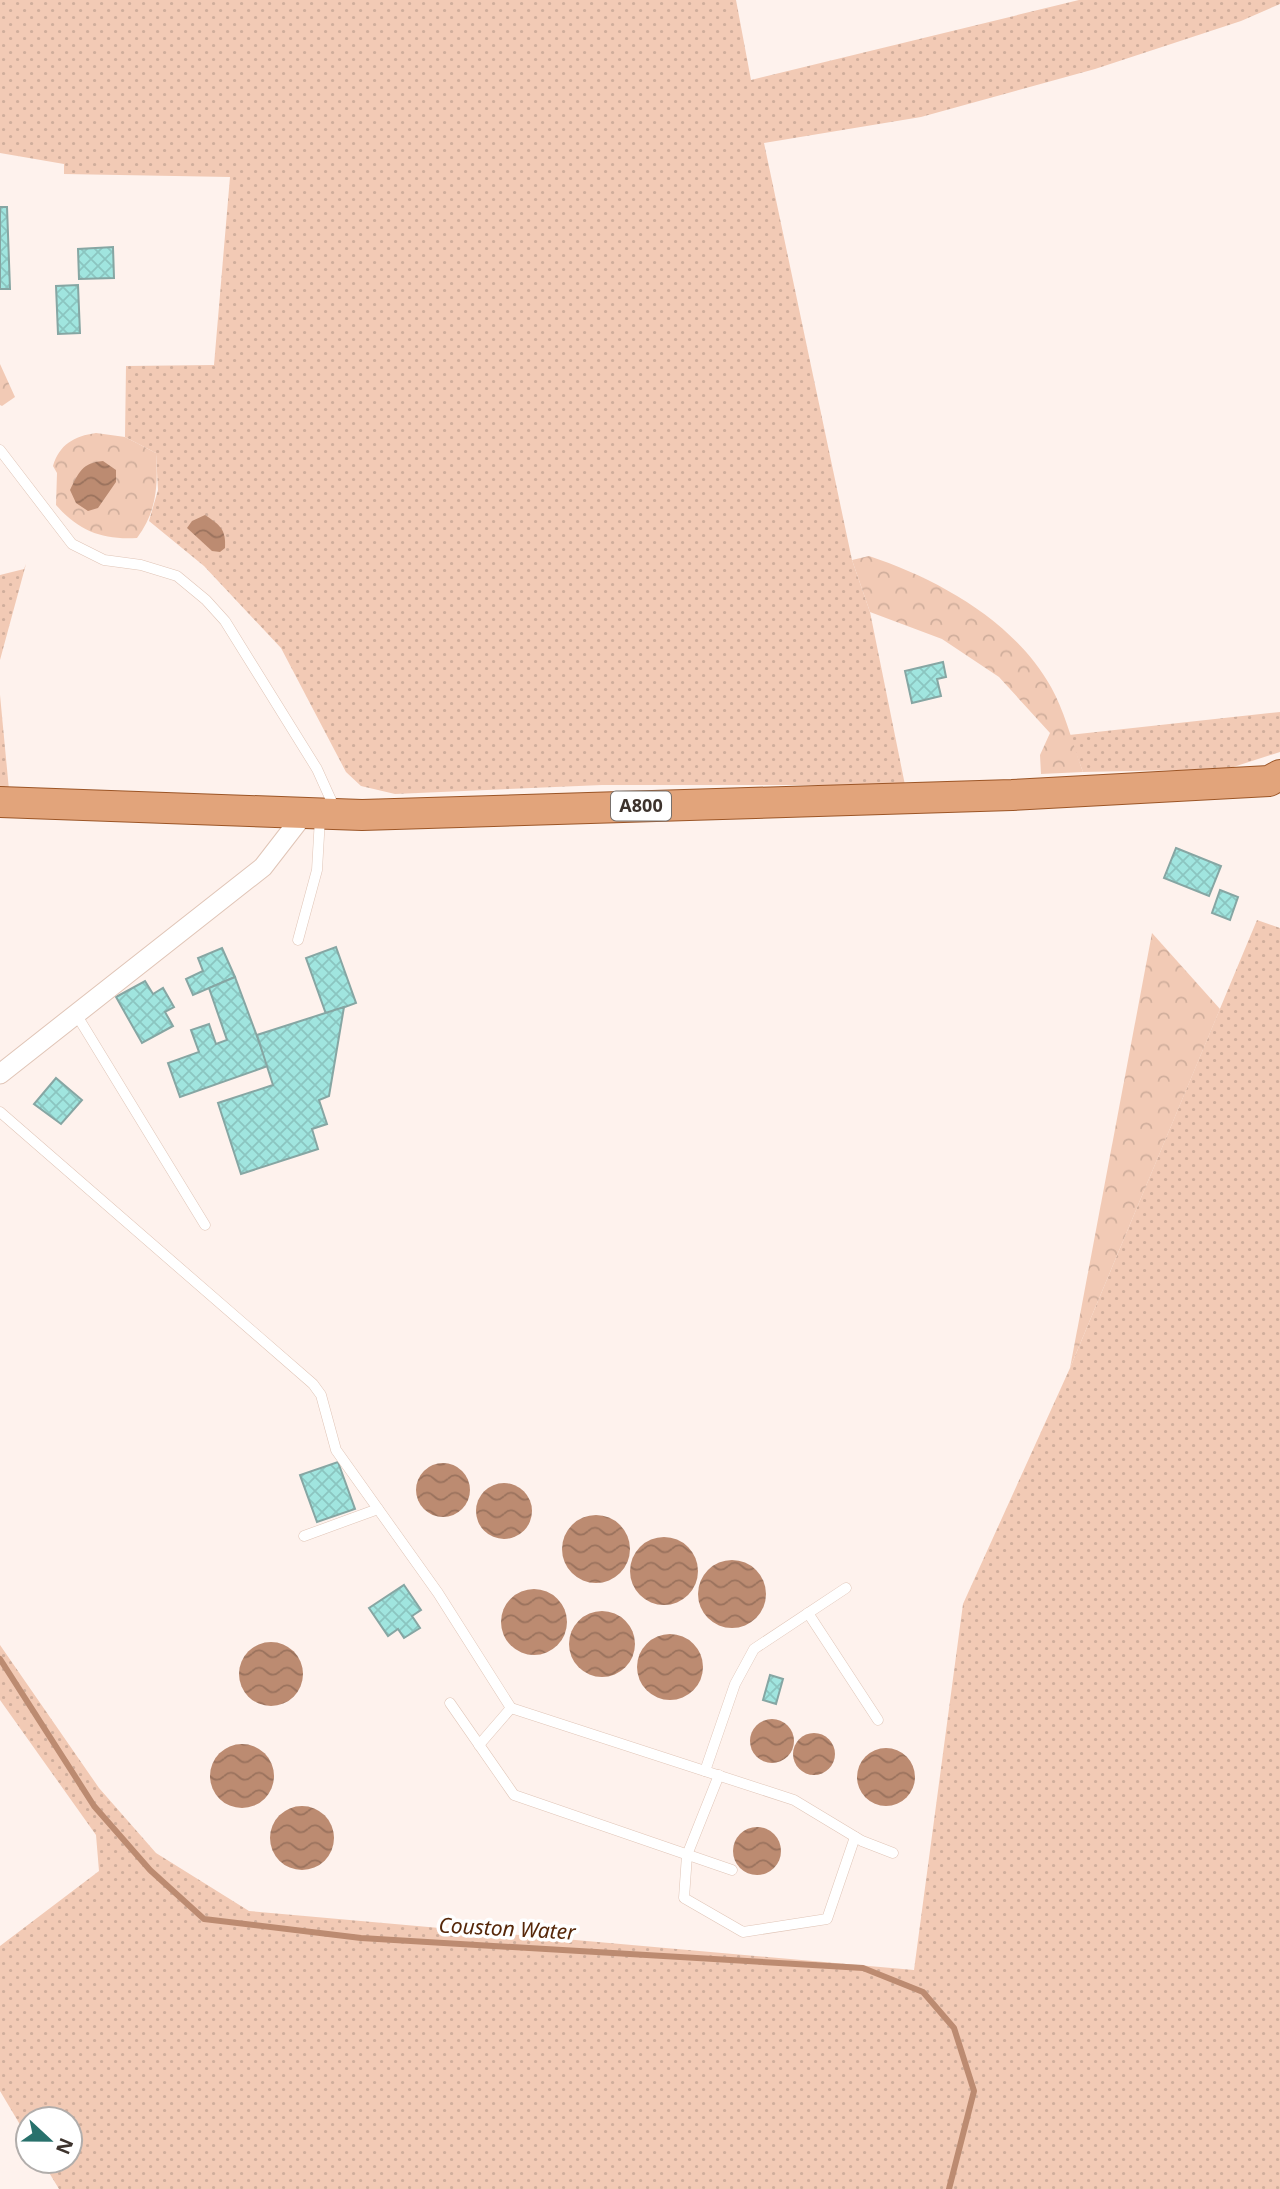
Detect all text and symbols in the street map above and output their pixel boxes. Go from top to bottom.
road number: A800 [611,792,671,820]
water label: Couston Water [438,1910,578,1946]
north arrow [14,2105,84,2175]
text: N [50,2134,80,2158]

